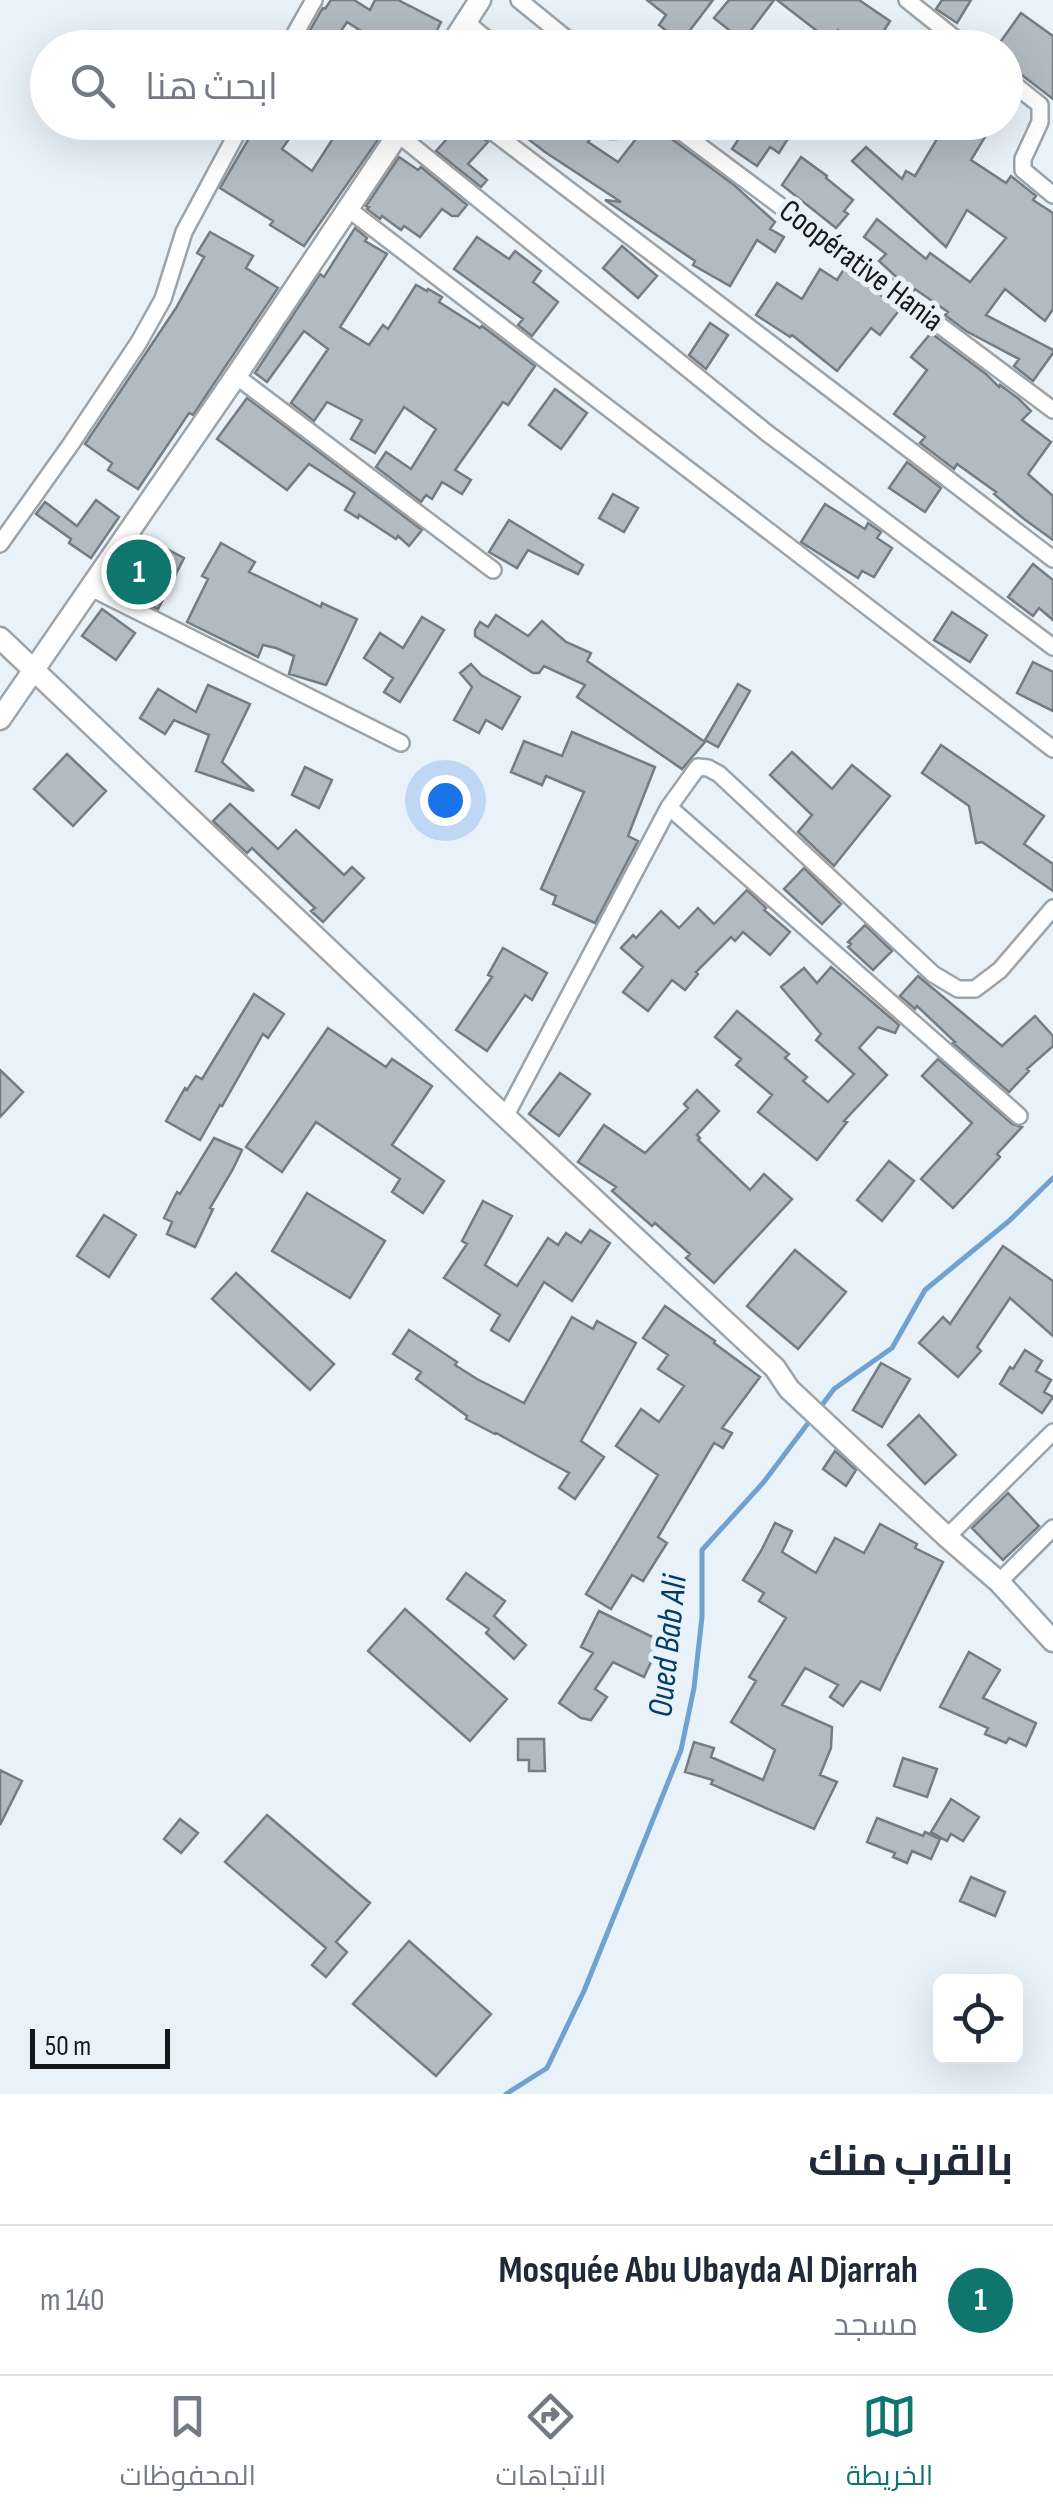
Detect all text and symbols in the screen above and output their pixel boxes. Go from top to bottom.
search box [30,30,1023,140]
icon: search [65,58,120,113]
text: ابحث هنا [145,65,278,110]
street label: Coopérative Hania [771,192,951,340]
pin: 1 [106,534,172,610]
your location [420,775,471,826]
water label: Oued Bab Ali [639,1571,697,1719]
map controls [933,1974,1023,2064]
button: locate [933,1974,1023,2064]
scale bar [30,2024,170,2068]
text: 50 m [45,2030,91,2063]
text: بالقرب منك [808,2137,1013,2188]
text: Mosquée Abu Ubayda Al Djarrah [498,2248,918,2293]
text: 140 m [40,2281,105,2320]
text: 1 [974,2281,987,2320]
text: مسجد [834,2306,918,2345]
tab: المحفوظات [120,2389,256,2501]
tab: الاتجاهات [496,2389,606,2501]
tab: الخريطة [846,2389,933,2501]

